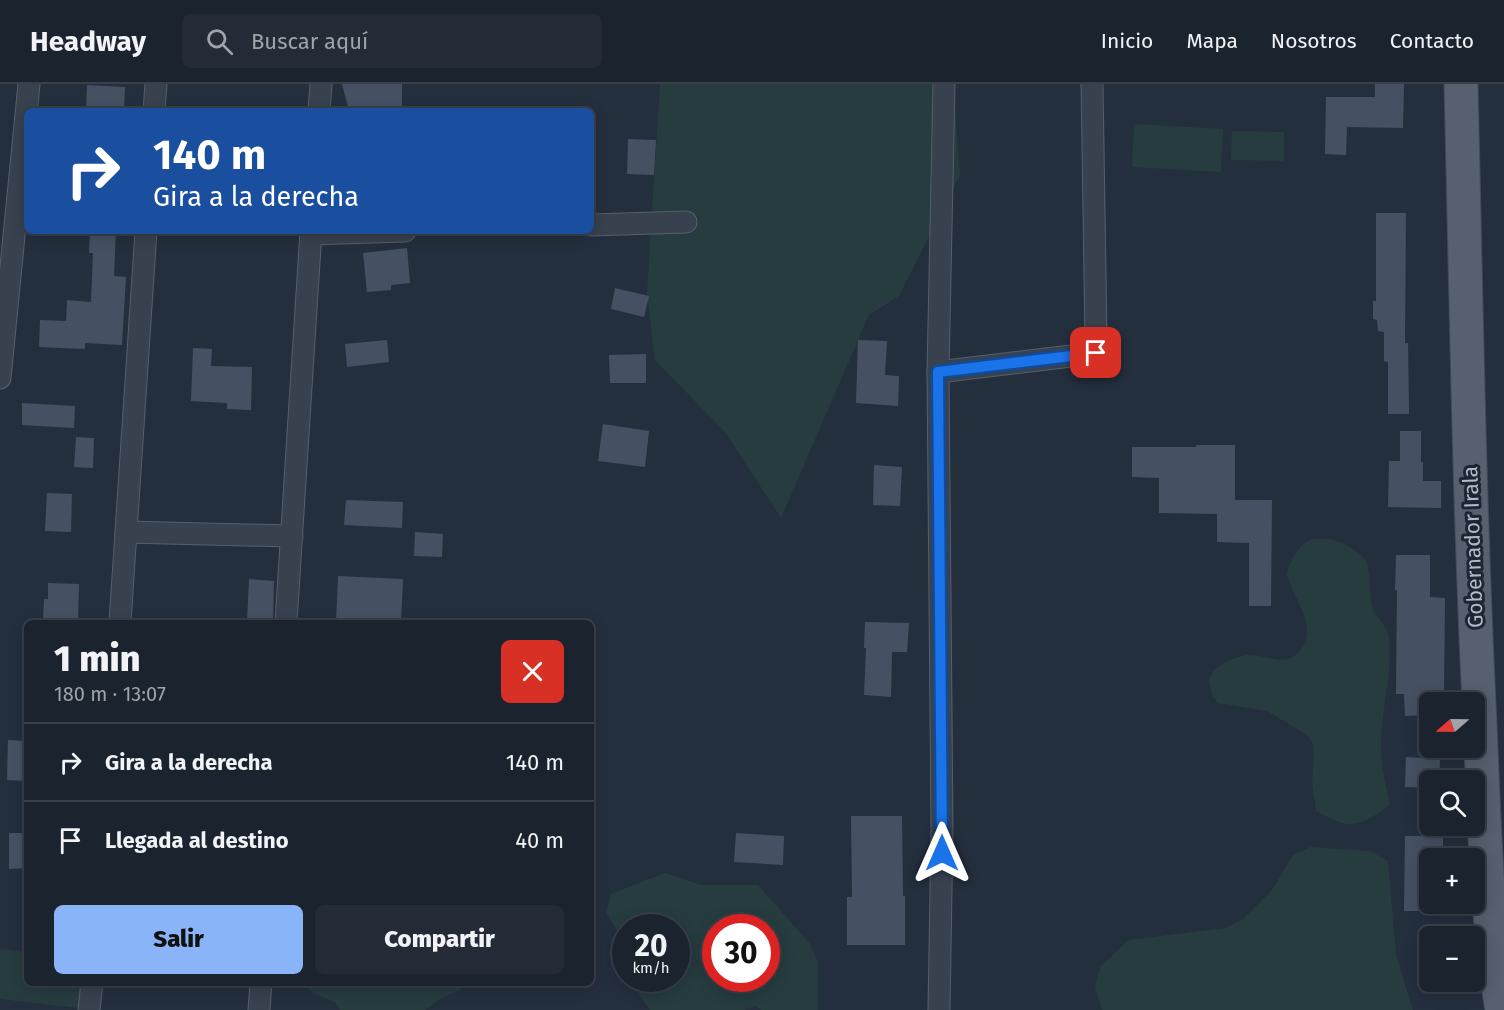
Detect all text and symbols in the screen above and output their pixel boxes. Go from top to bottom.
search box [182,14,602,68]
text: Headway [30,25,146,58]
icon: search [203,25,236,58]
text: Buscar aquí [251,28,368,55]
text: Inicio [1101,28,1153,54]
text: Mapa [1186,28,1238,54]
text: Nosotros [1271,28,1357,54]
text: Contacto [1390,28,1474,54]
text: 140 m [153,130,266,180]
icon: right [54,132,132,210]
text: Gira a la derecha [153,181,359,213]
pin [1070,327,1121,378]
icon: arrive [1079,336,1112,369]
street label: Gobernador Irala [1457,466,1489,628]
text: 1 min [54,637,140,681]
button: close [501,640,564,703]
text: 180 m · 13:07 [54,682,166,706]
north arrow [1419,692,1485,758]
map controls [1419,692,1485,992]
icon: right [54,746,87,779]
text: Gira a la derecha [105,749,273,776]
text: 140 m [506,749,564,776]
button: search [1419,770,1485,836]
position arrow [910,821,974,885]
icon: arrive [54,824,87,857]
text: Llegada al destino [105,827,289,854]
text: 40 m [515,827,564,854]
button: + [1419,848,1485,914]
button: Salir [54,905,303,974]
button: Compartir [315,905,564,974]
speed limit sign: 30 [702,914,780,992]
button: − [1419,926,1485,992]
text: 20 [634,928,668,964]
text: km/h [632,959,670,977]

